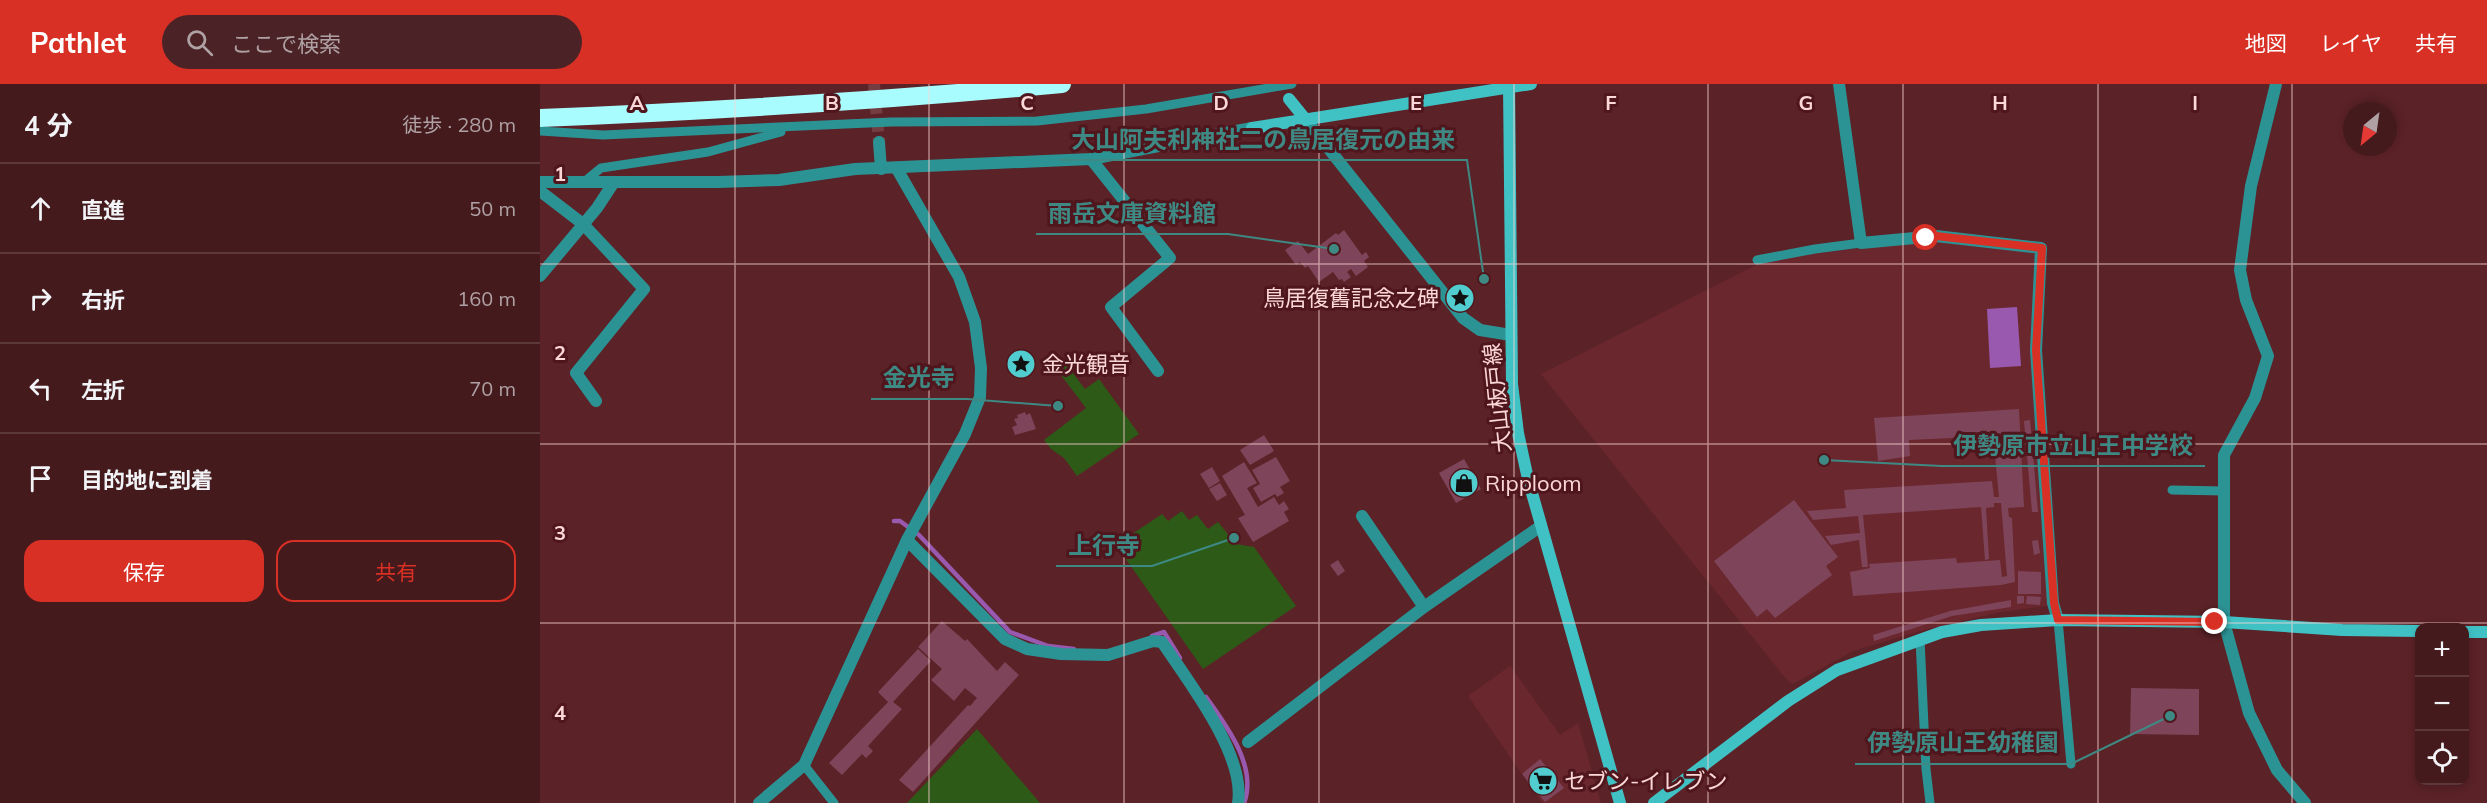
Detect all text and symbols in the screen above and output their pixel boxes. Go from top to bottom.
search box [162,15,582,69]
text: Pathlet [30,25,126,60]
icon: search [183,26,216,59]
text: ここで検索 [231,30,341,58]
text: 地図 [2245,30,2287,56]
text: レイヤ [2320,30,2382,56]
text: 共有 [2415,30,2457,56]
text: A [630,90,645,115]
text: B [825,90,839,115]
text: C [1020,90,1034,115]
text: D [1213,90,1229,115]
text: E [1410,90,1422,115]
text: F [1605,90,1617,115]
text: G [1799,90,1813,115]
text: H [1992,90,2008,115]
text: I [2192,90,2198,115]
north arrow [2343,102,2397,156]
text: 4 分 [24,109,73,142]
text: 徒歩 · 280 m [402,112,516,137]
callout: 大山阿夫利神社二の鳥居復元の由来 [1059,118,1467,160]
text: 大山阿夫利神社二の鳥居復元の由来 [1071,124,1455,154]
text: 1 [554,161,566,186]
icon: ahead [24,192,57,225]
callout: 雨岳文庫資料館 [1036,192,1228,234]
text: 直進 [81,196,125,224]
text: 50 m [469,196,516,221]
text: 雨岳文庫資料館 [1048,198,1216,228]
route start [1912,224,1938,250]
icon: right [24,282,57,315]
place icon: 鳥居復舊記念之碑 [1444,282,1476,314]
place label: 鳥居復舊記念之碑 [1263,284,1439,312]
text: 右折 [81,286,125,314]
text: 160 m [457,286,516,311]
text: 2 [554,340,566,365]
street label: 大山板戸線 [1477,342,1517,454]
place icon: 金光観音 [1005,348,1037,380]
place label: 金光観音 [1042,350,1130,378]
callout: 金光寺 [871,357,967,399]
text: 金光寺 [883,362,955,392]
icon: left [24,372,57,405]
text: 左折 [81,376,125,404]
text: 70 m [469,376,516,401]
callout: 伊勢原市立山王中学校 [1941,424,2205,466]
text: 伊勢原市立山王中学校 [1953,430,2193,460]
icon: arrive [24,462,57,495]
text: 目的地に到着 [81,466,213,494]
shop icon: Ripploom [1448,467,1480,499]
place label: Ripploom [1485,469,1582,497]
text: 3 [554,520,566,545]
callout: 上行寺 [1056,524,1152,566]
text: 上行寺 [1068,530,1140,560]
button: 保存 [24,540,264,602]
button: 共有 [276,540,516,602]
route end [2201,608,2227,634]
map controls [2415,623,2469,785]
button: + [2415,623,2469,677]
button: − [2415,677,2469,731]
text: 4 [554,700,566,725]
callout: 伊勢原山王幼稚園 [1855,722,2071,764]
text: 伊勢原山王幼稚園 [1867,727,2059,757]
button: locate [2415,731,2469,785]
supermarket icon: セブン-イレブン [1527,765,1559,797]
place label: セブン-イレブン [1564,767,1727,795]

